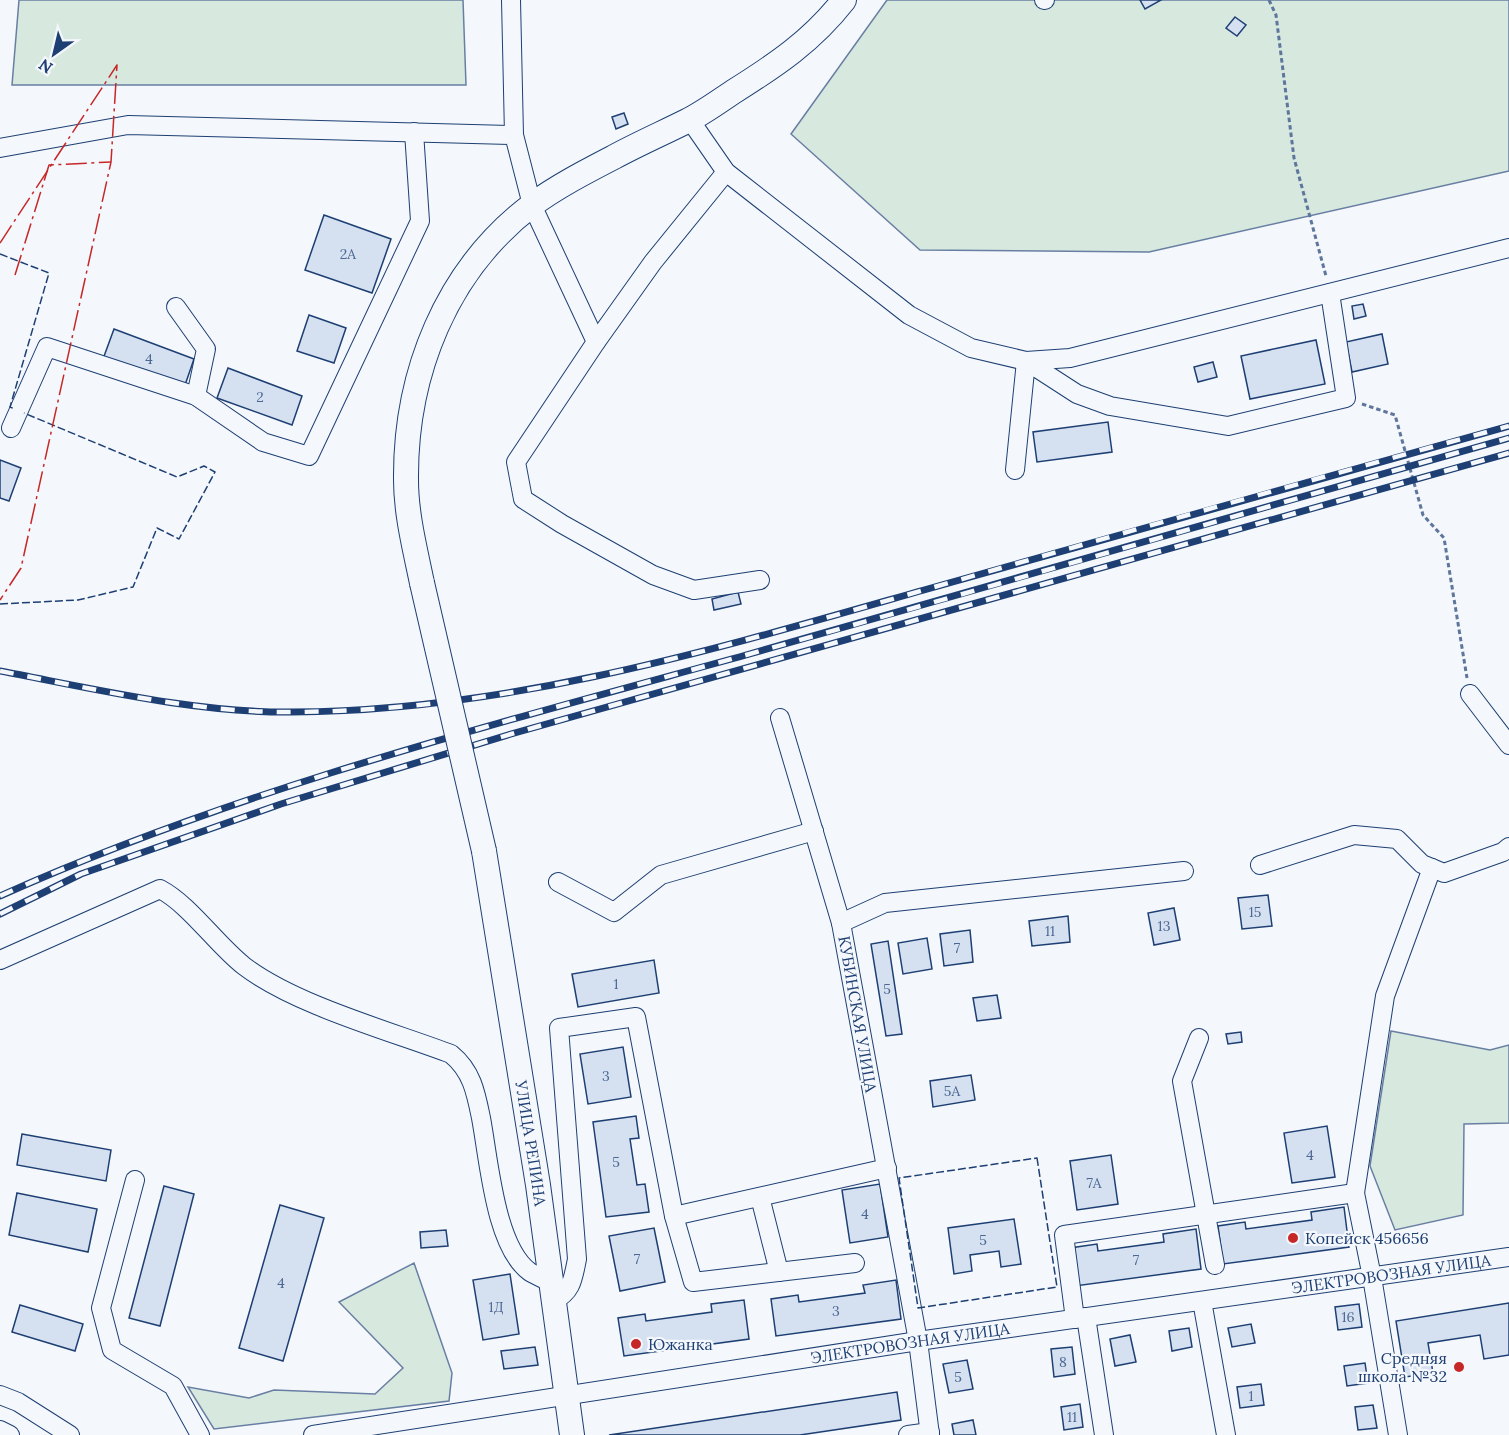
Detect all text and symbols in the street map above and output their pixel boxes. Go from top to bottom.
north arrow [24,24,84,84]
text: N [35,55,56,78]
house number: 2А [340,245,356,263]
house number: 4 [145,350,153,368]
house number: 2 [256,388,264,406]
house number: 15 [1249,903,1261,921]
house number: 13 [1158,917,1171,935]
house number: 11 [1045,922,1055,940]
street label: КУБИНСКАЯ УЛИЦА [834,934,882,1095]
house number: 7 [954,939,961,957]
house number: 1 [613,975,619,993]
house number: 5 [883,980,891,998]
house number: 3 [602,1067,610,1085]
street label: УЛИЦА РЕПИНА [511,1078,551,1208]
house number: 5А [944,1082,960,1100]
house number: 4 [1306,1146,1314,1164]
house number: 5 [612,1153,620,1171]
house number: 7А [1087,1174,1102,1192]
house number: 4 [861,1205,869,1223]
place label: Копейск 456656 [1305,1228,1429,1248]
house number: 5 [979,1231,987,1249]
marker: Копейск 456656 [1286,1231,1300,1245]
house number: 7 [634,1250,641,1268]
street label: ЭЛЕКТРОВОЗНАЯ УЛИЦА [1290,1250,1493,1298]
house number: 7 [1133,1251,1140,1269]
house number: 4 [277,1274,285,1292]
house number: 1Д [489,1298,504,1316]
house number: 3 [832,1302,840,1320]
house number: 16 [1341,1308,1355,1326]
street label: ЭЛЕКТРОВОЗНАЯ УЛИЦА [809,1318,1012,1368]
place label: Южанка [648,1334,713,1354]
marker: Южанка [629,1337,643,1351]
place label: Средняя школа №32 [1358,1348,1447,1386]
house number: 8 [1059,1353,1067,1371]
marker: Средняя школа №32 [1452,1360,1466,1374]
house number: 5 [954,1368,962,1386]
house number: 1 [1248,1387,1254,1405]
house number: 11 [1067,1408,1077,1426]

